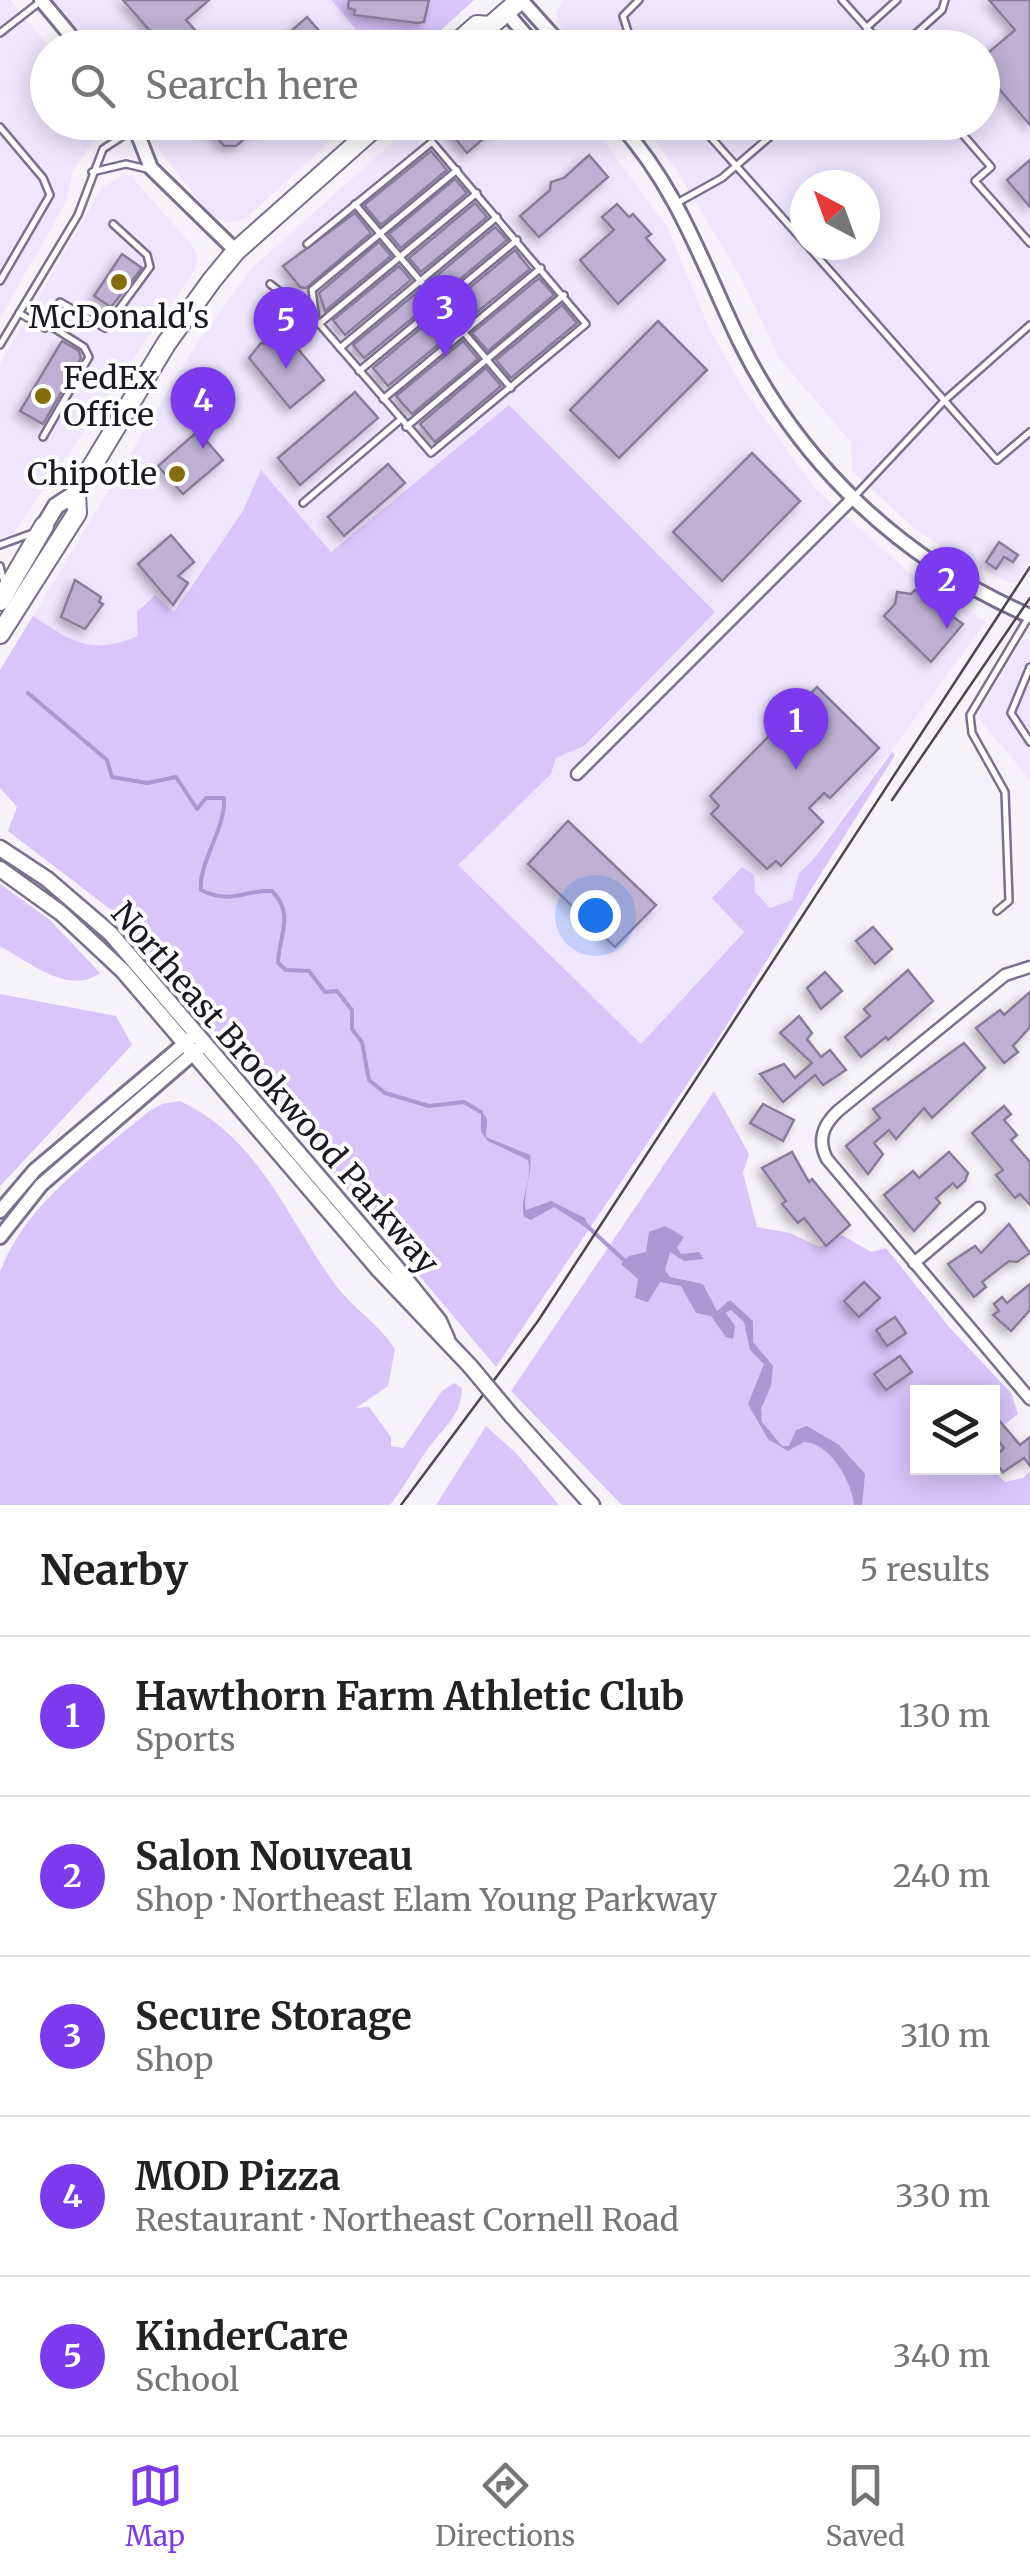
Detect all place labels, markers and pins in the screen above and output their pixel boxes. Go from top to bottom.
marker: McDonald's [108,271,130,293]
pin: 3 [412,274,478,357]
pin: 5 [254,286,318,369]
place label: McDonald's [29,297,209,337]
place label: FedEx Office [63,358,157,435]
pin: 4 [170,366,236,449]
marker: FedEx Office [32,385,54,407]
place label: Chipotle [27,454,157,494]
marker: Chipotle [166,463,188,485]
pin: 2 [914,546,980,629]
pin: 1 [764,688,828,770]

